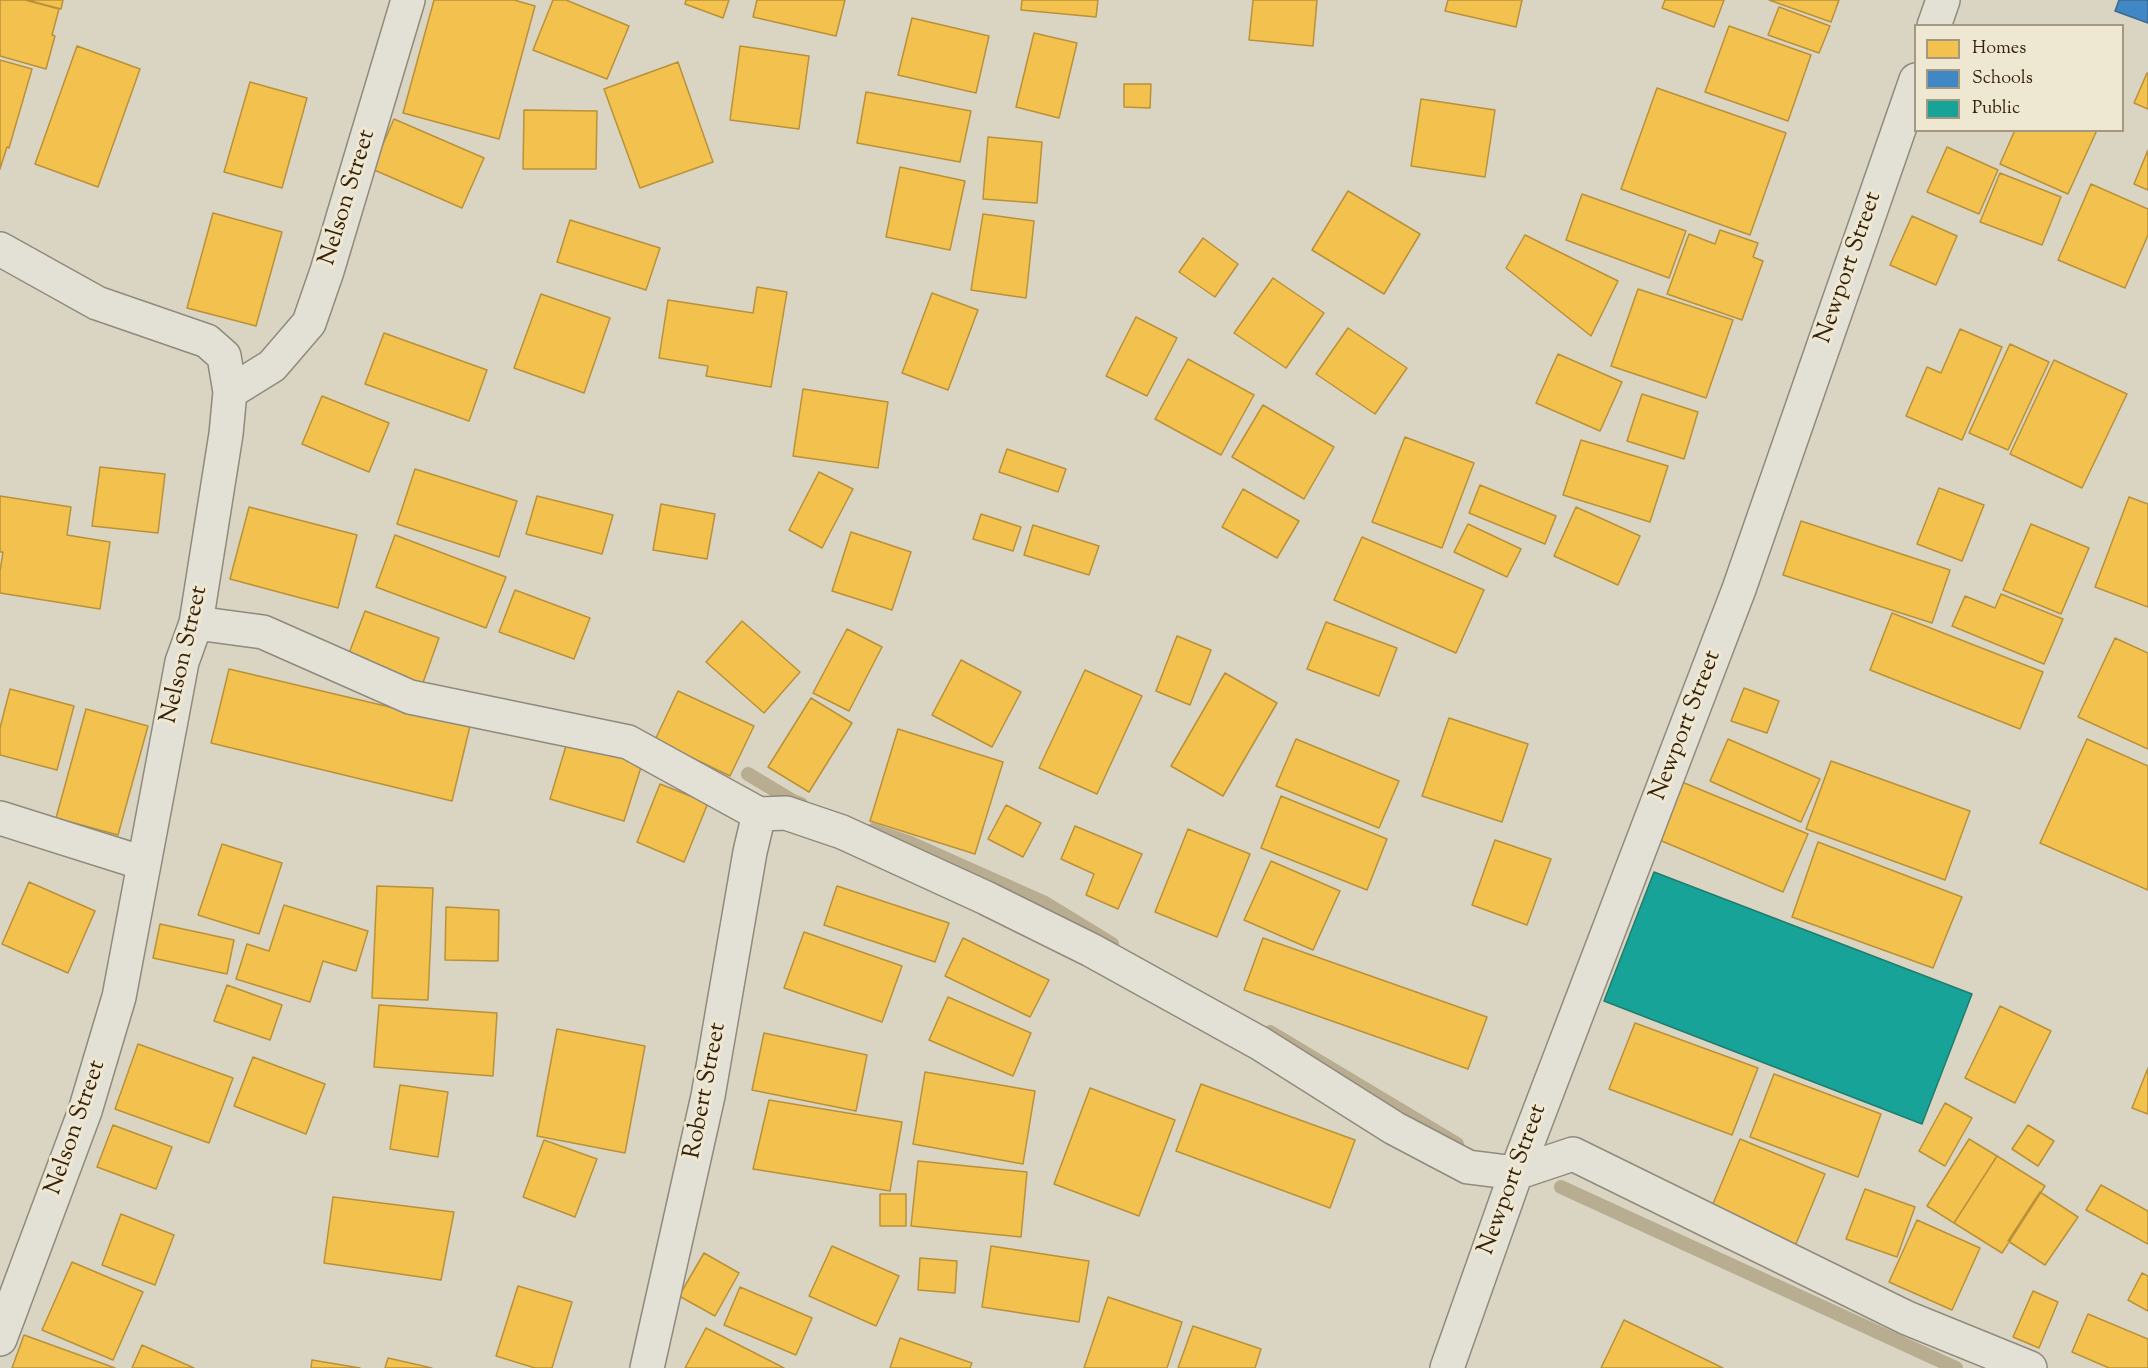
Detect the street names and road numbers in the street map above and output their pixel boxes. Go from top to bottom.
street label: Nelson Street [315,127,383,269]
street label: Newport Street [1811,188,1889,348]
street label: Nelson Street [156,583,216,727]
street label: Newport Street [1645,647,1729,805]
street label: Robert Street [680,1021,734,1161]
street label: Nelson Street [41,1057,113,1199]
street label: Newport Street [1473,1101,1555,1259]

